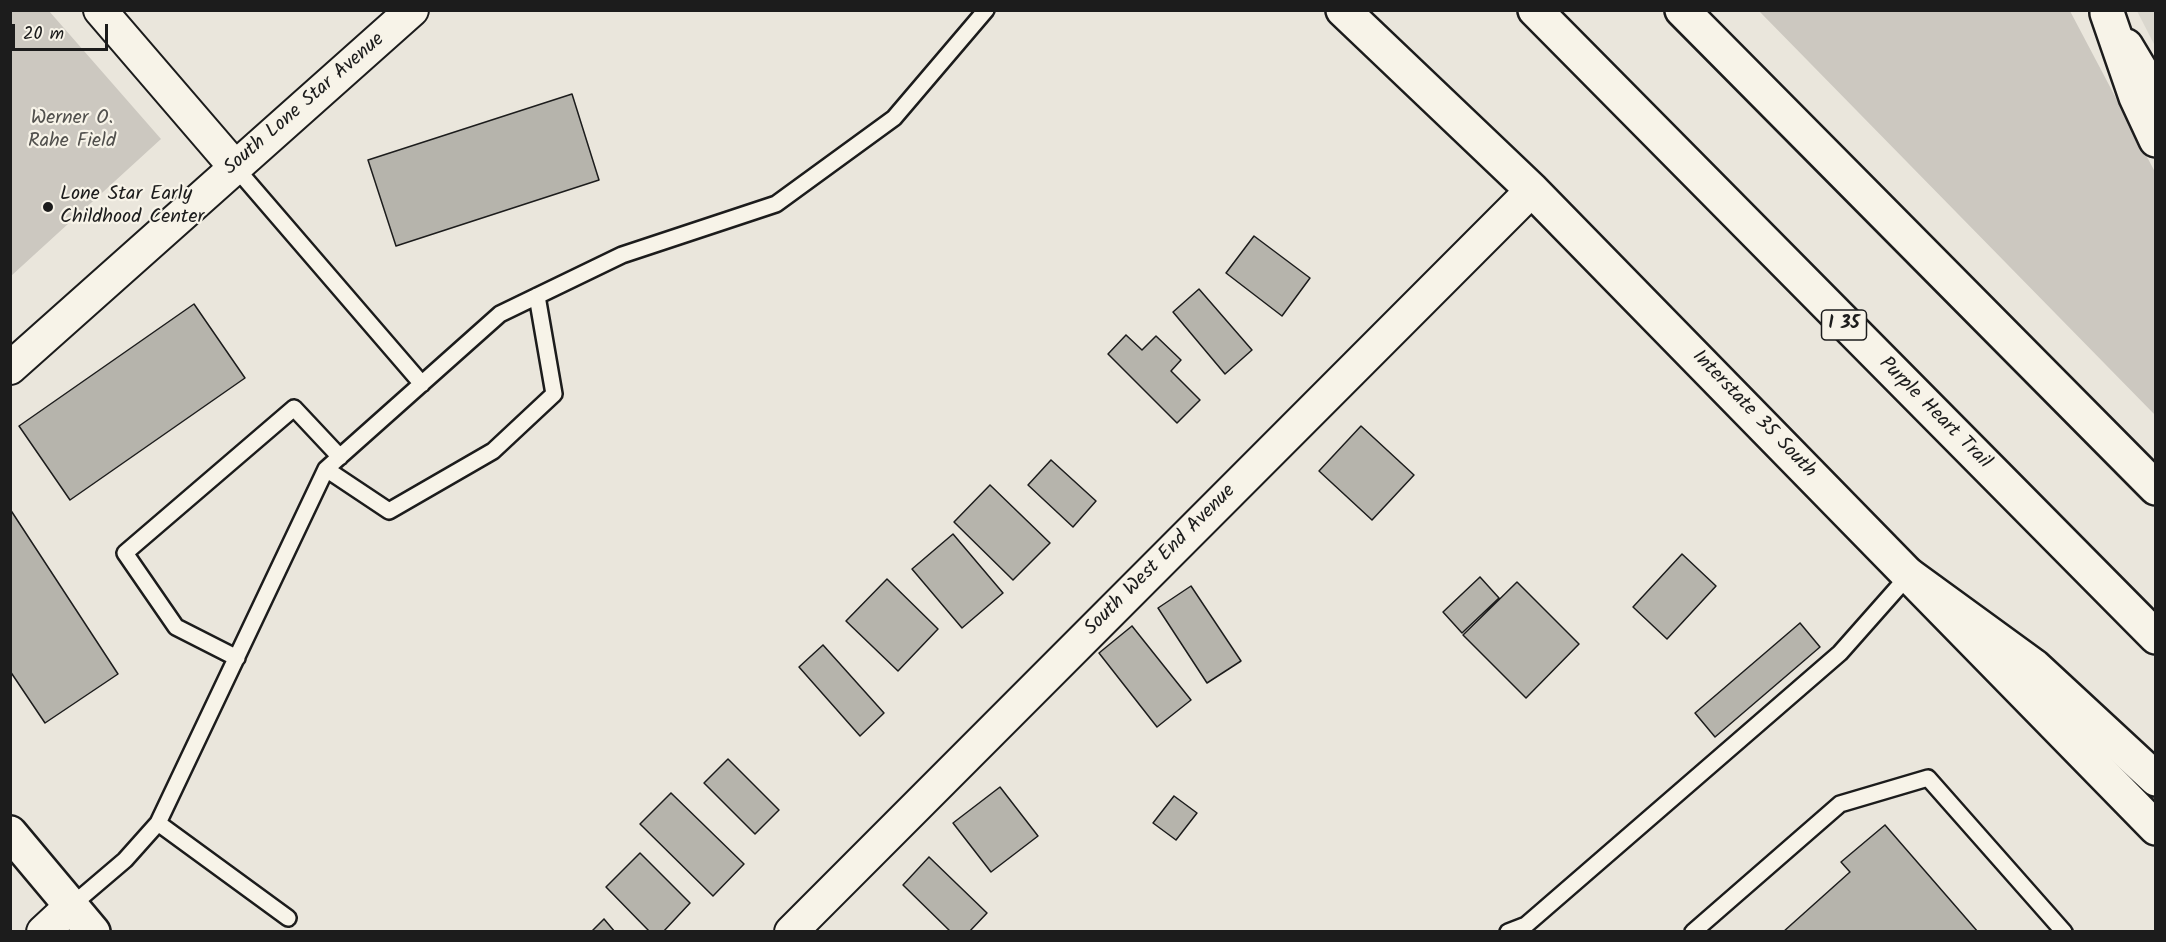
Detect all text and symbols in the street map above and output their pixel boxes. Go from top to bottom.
scale bar [15,12,111,50]
text: 20 m [23,20,64,49]
street label: South Lone Star Avenue [220,29,390,181]
park label: Werner O. Rahe Field [28,108,116,155]
place label: Lone Star Early Childhood Center [60,184,204,231]
marker: Lone Star Early Childhood Center [41,200,55,214]
road number: I 35 [1822,310,1866,340]
street label: Interstate 35 South [1686,346,1820,484]
street label: Purple Heart Trail [1873,353,1995,475]
street label: South West End Avenue [1080,480,1242,642]

